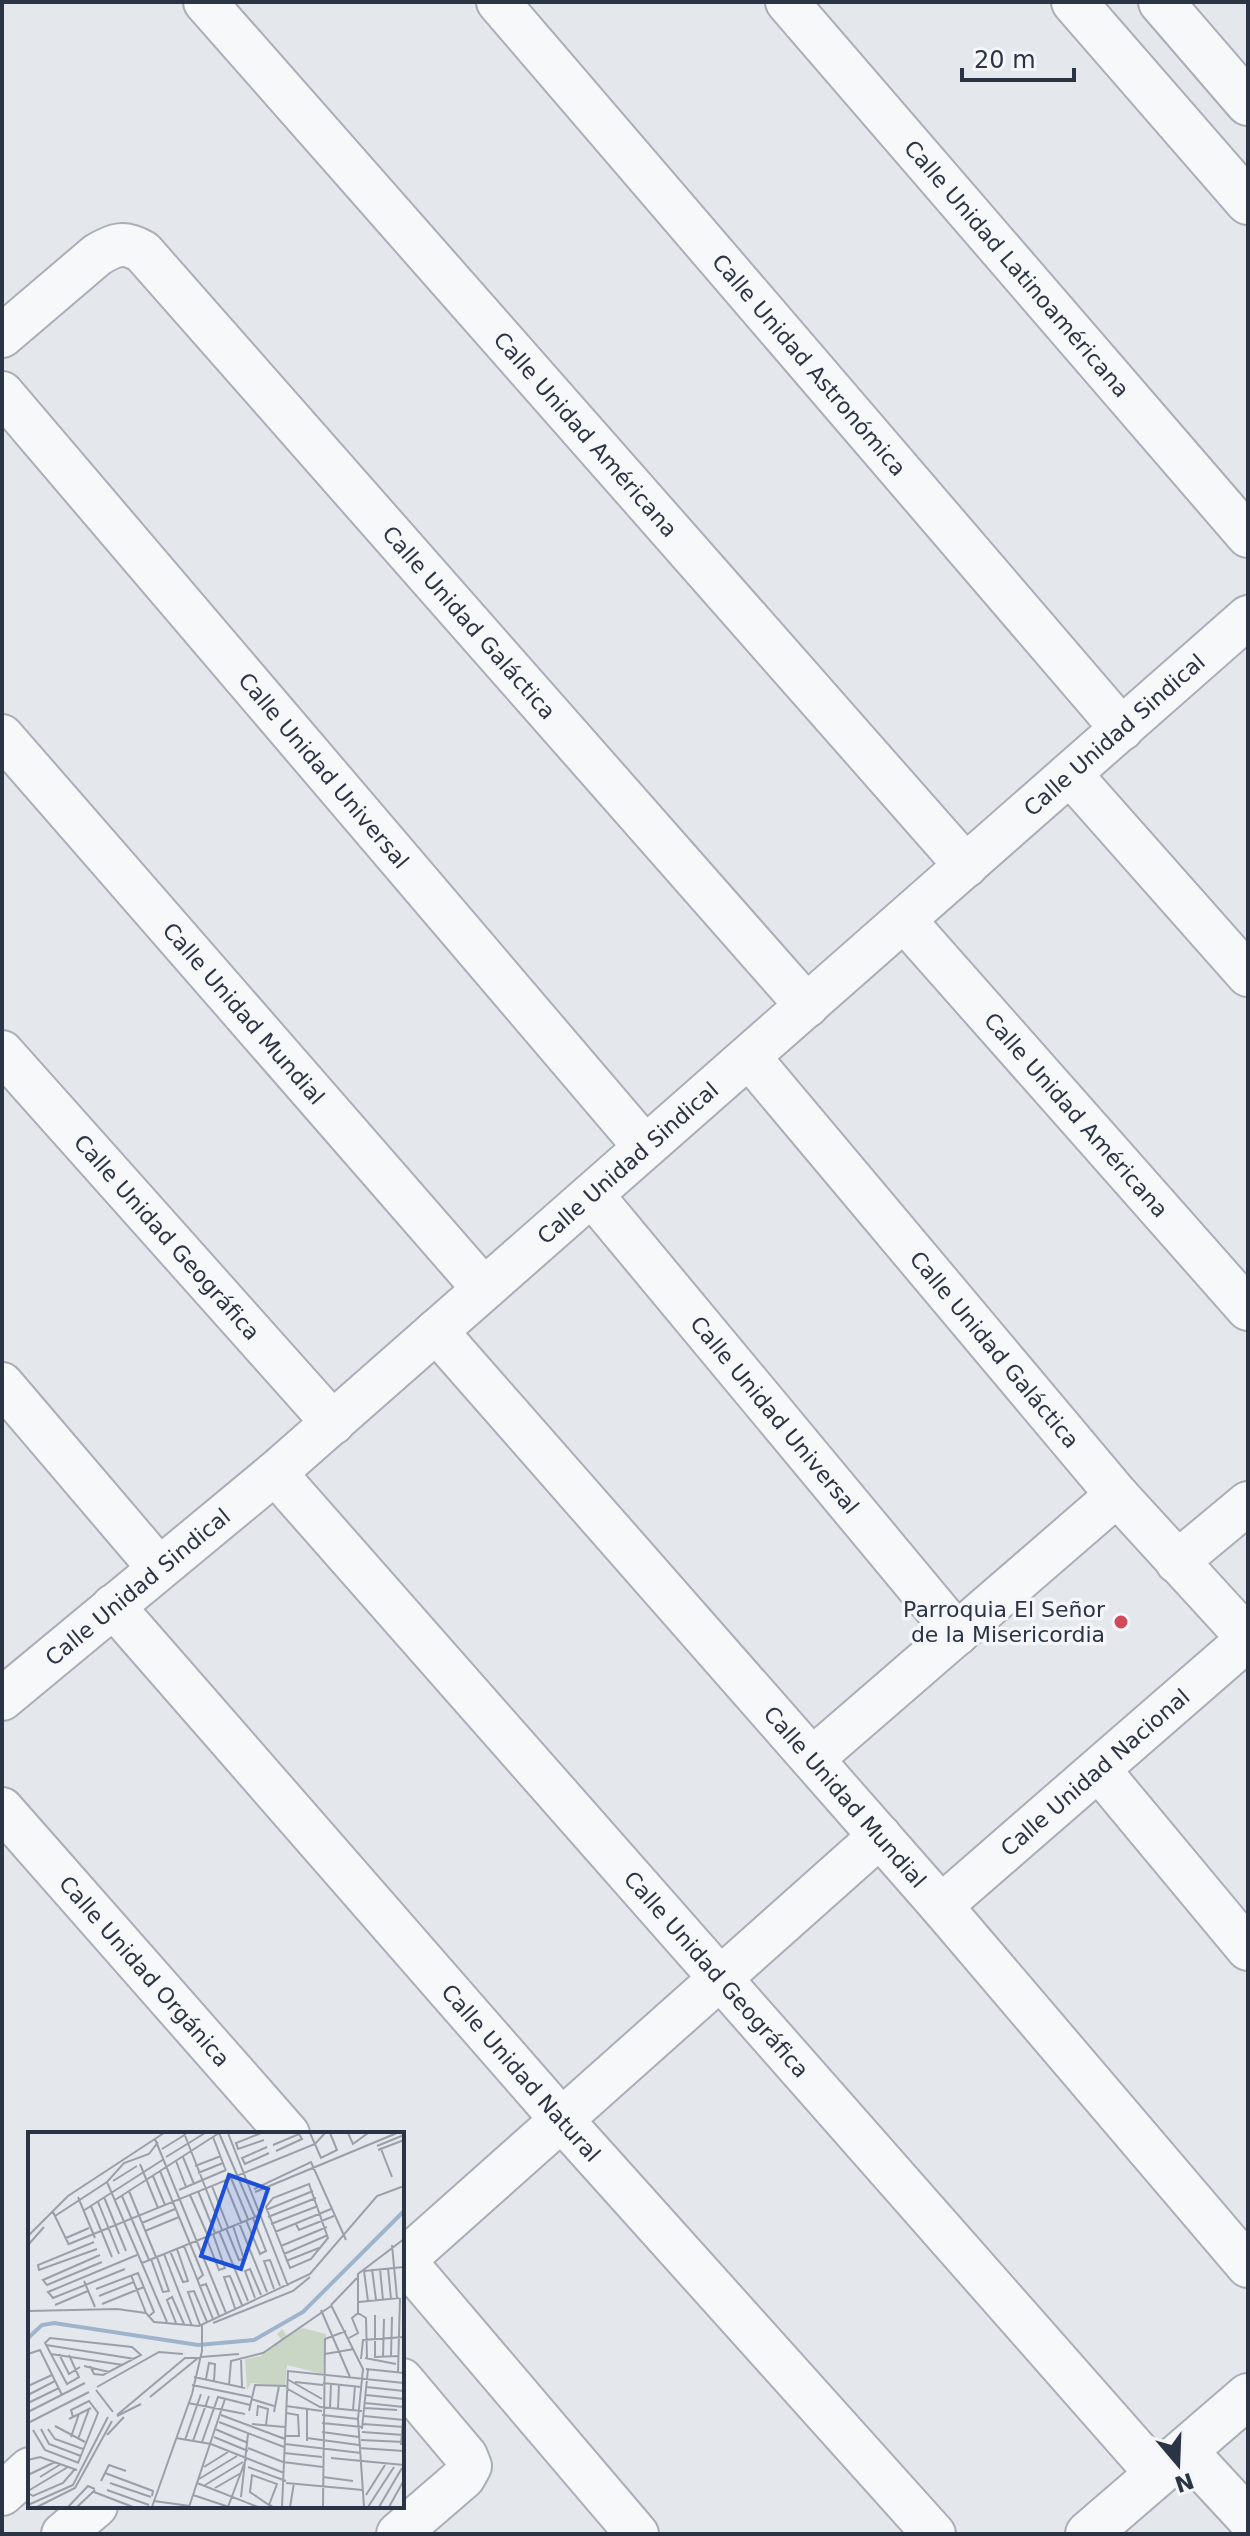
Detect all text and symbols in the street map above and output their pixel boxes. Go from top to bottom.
scale bar [962,32,1074,82]
text: 20 m [974,46,1036,74]
street label: Calle Unidad Latinoaméricana [899,135,1135,402]
street label: Calle Unidad Astronómica [707,249,911,481]
street label: Calle Unidad Américana [489,327,683,542]
street label: Calle Unidad Galáctica [378,521,561,724]
street label: Calle Unidad Sindical [1019,649,1209,821]
street label: Calle Unidad Universal [233,668,414,873]
street label: Calle Unidad Mundial [158,917,330,1109]
street label: Calle Unidad Américana [979,1007,1173,1222]
street label: Calle Unidad Sindical [532,1077,723,1249]
street label: Calle Unidad Geográfica [69,1129,265,1345]
street label: Calle Unidad Galáctica [905,1246,1084,1453]
street label: Calle Unidad Universal [686,1311,864,1519]
street label: Calle Unidad Sindical [40,1503,235,1670]
place label: Parroquia El Señor de la Misericordia [903,1597,1106,1647]
marker: Parroquia El Señor de la Misericordia [1112,1613,1130,1631]
street label: Calle Unidad Nacional [996,1683,1194,1861]
street label: Calle Unidad Mundial [759,1701,931,1893]
street label: Calle Unidad Geográfica [619,1866,814,2082]
street label: Calle Unidad Orgánica [54,1871,235,2072]
street label: Calle Unidad Natural [437,1979,605,2167]
inset map [28,2132,404,2508]
north arrow [1138,2424,1218,2504]
text: N [1172,2468,1197,2497]

